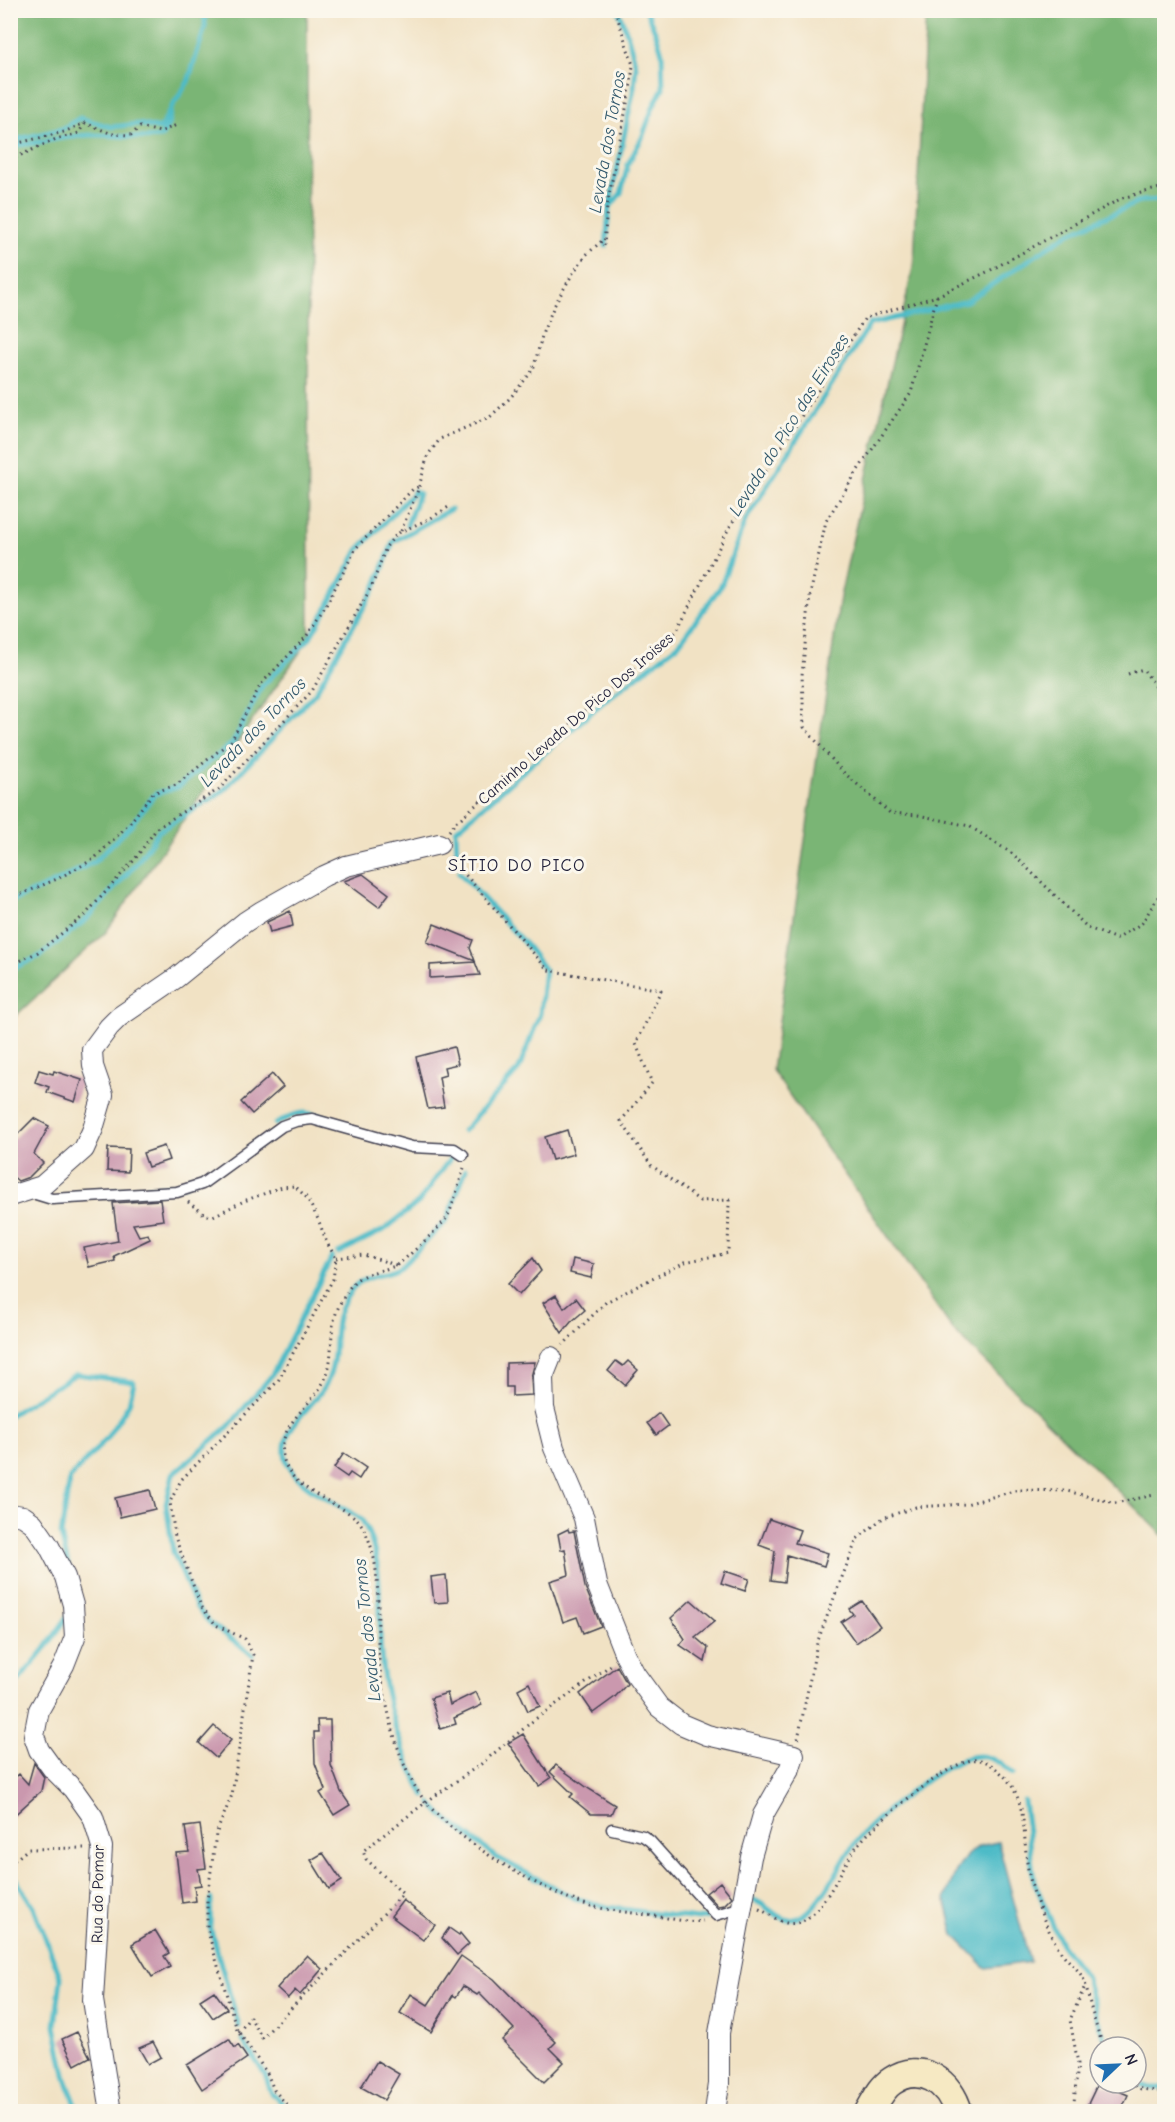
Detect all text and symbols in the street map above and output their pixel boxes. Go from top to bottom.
water label: Levada dos Tornos [585,69,630,215]
water label: Levada do Pico das Eiroses [725,330,854,520]
street label: Caminho Levada Do Pico Dos Iroises [474,629,677,808]
water label: Levada dos Tornos [196,673,311,791]
district label: SÍTIO DO PICO [448,854,586,876]
water label: Levada dos Tornos [349,1557,385,1702]
street label: Rua do Pomar [88,1844,108,1943]
north arrow [1088,2035,1148,2095]
text: N [1121,2051,1141,2068]

